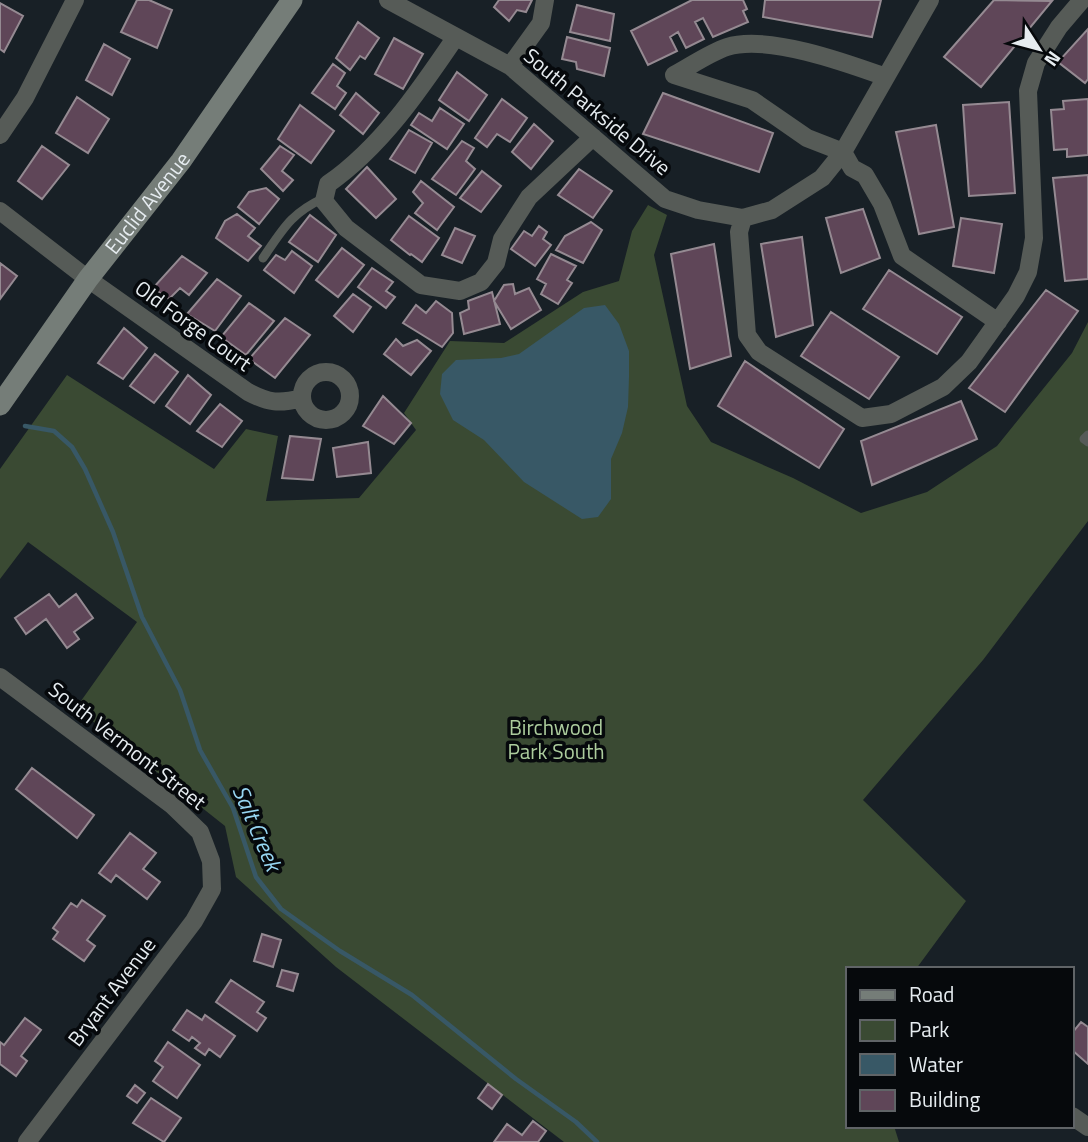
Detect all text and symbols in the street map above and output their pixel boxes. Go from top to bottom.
north arrow [1004,14,1074,84]
street label: South Parkside Drive [517,40,678,183]
text: N [1038,45,1069,73]
street label: Euclid Avenue [96,145,198,261]
street label: Old Forge Court [129,272,259,379]
street label: South Vermont Street [42,673,214,817]
park label: Birchwood Park South [507,711,605,767]
water label: Salt Creek [224,779,292,879]
street label: Bryant Avenue [59,930,163,1053]
legend [846,967,1074,1128]
text: Road [909,978,954,1010]
text: Park [909,1013,949,1045]
text: Water [909,1048,963,1080]
text: Building [909,1083,981,1115]

